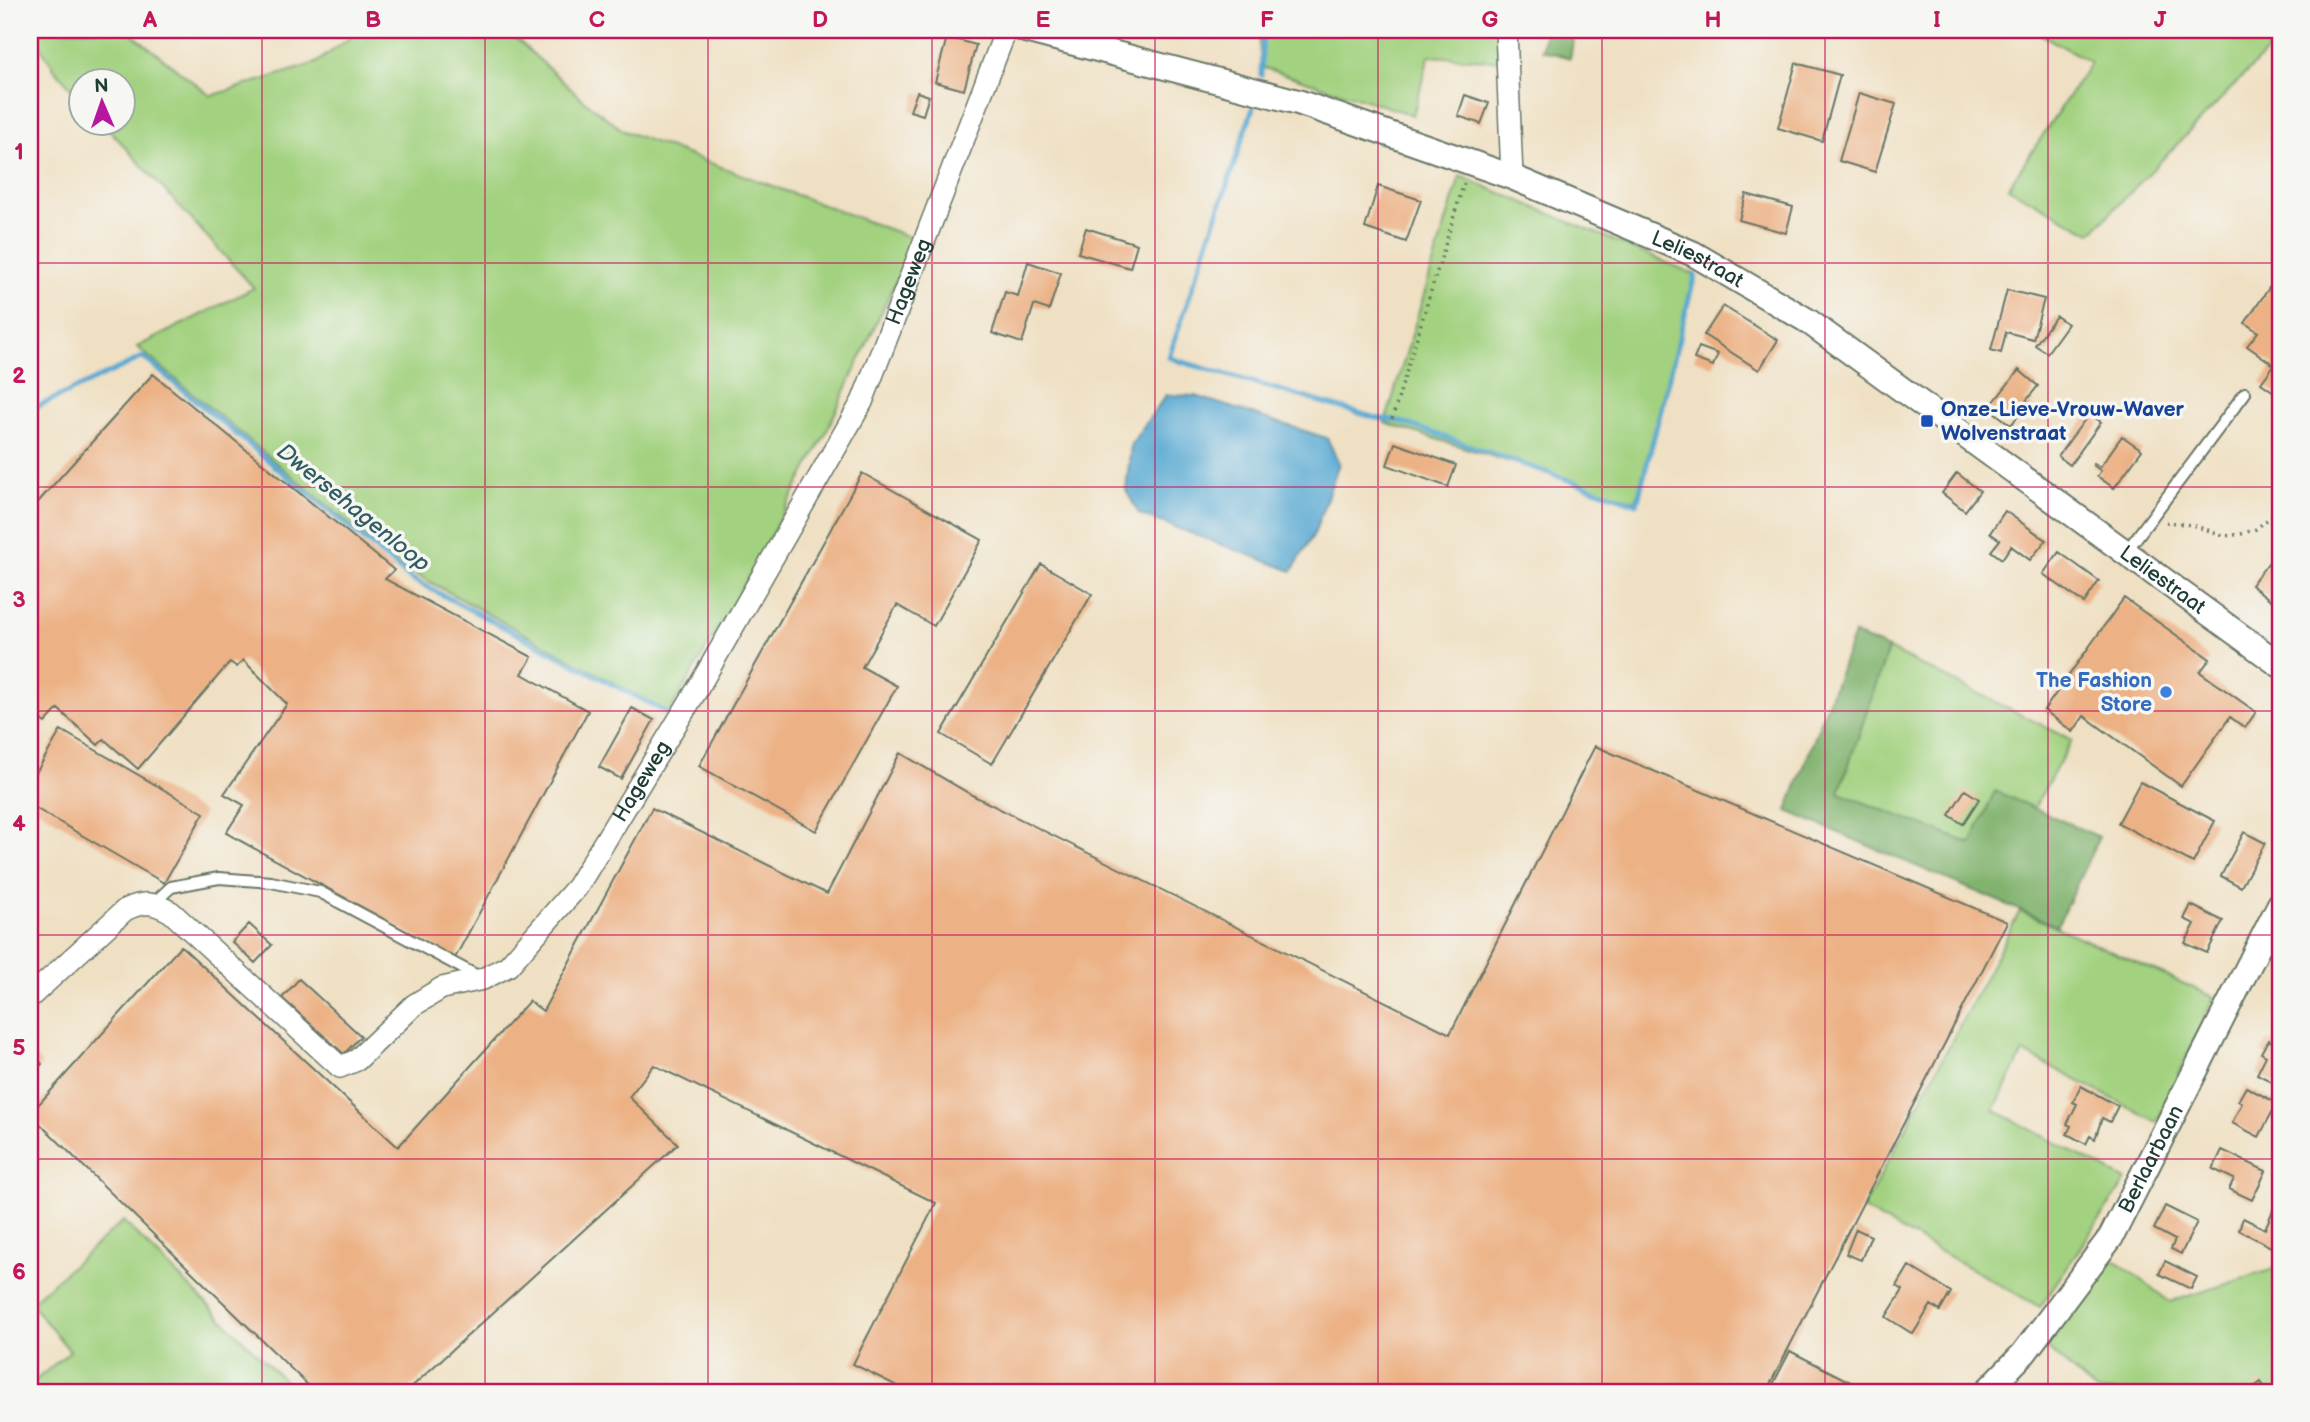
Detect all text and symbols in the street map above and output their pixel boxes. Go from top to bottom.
text: A [142,6,158,34]
text: B [365,6,381,34]
text: C [589,6,605,34]
text: D [812,6,828,34]
text: E [1036,6,1051,34]
text: F [1260,6,1274,34]
text: G [1482,6,1499,34]
text: H [1704,6,1722,34]
text: I [1933,6,1941,34]
text: J [2154,6,2167,34]
north arrow [66,66,136,136]
text: N [94,75,109,98]
text: 1 [14,138,24,166]
street label: Leliestraat [1648,225,1748,294]
street label: Hageweg [881,235,937,328]
text: 2 [12,362,26,390]
place label: Onze-Lieve-Vrouw-Waver Wolvenstraat [1941,397,2185,446]
marker: Onze-Lieve-Vrouw-Waver Wolvenstraat [1919,413,1935,429]
water label: Dwersehagenloop [271,437,436,578]
street label: Leliestraat [2115,540,2211,620]
text: 3 [12,586,26,614]
place label: The Fashion Store [2036,668,2152,717]
marker: The Fashion Store [2158,684,2174,700]
street label: Hageweg [608,736,676,827]
text: 4 [12,810,26,838]
text: 5 [12,1034,26,1062]
street label: Berlaarbaan [2113,1101,2189,1217]
text: 6 [12,1258,26,1286]

